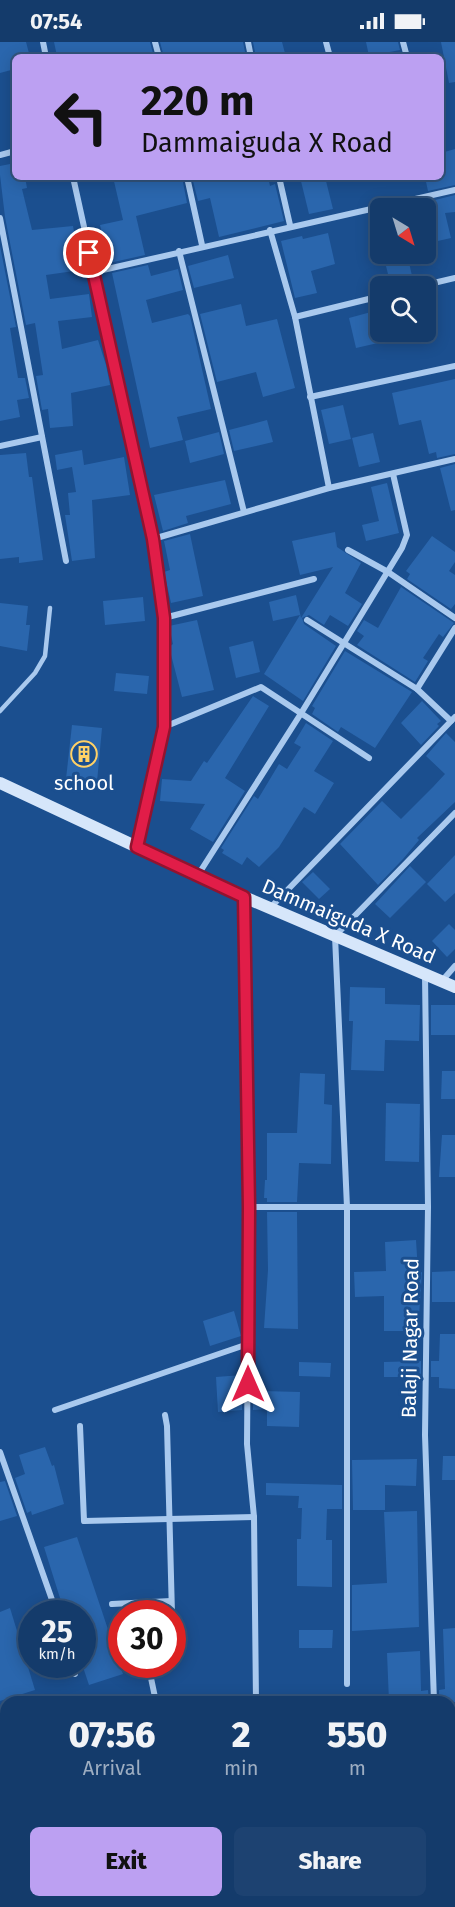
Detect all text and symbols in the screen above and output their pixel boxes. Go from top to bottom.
text: 07:54 [30,8,82,35]
text: 220 m [141,76,254,126]
icon: left [42,78,120,156]
text: Dammaiguda X Road [141,127,393,159]
north arrow [370,198,436,264]
map controls [370,198,436,342]
pin [63,227,114,278]
icon: arrive [72,236,105,269]
button: search [370,276,436,342]
building icon: school [69,739,99,769]
place label: school [54,771,114,795]
street label: Dammaiguda X Road [258,874,440,968]
street label: Balaji Nagar Road [397,1258,423,1418]
position arrow [216,1352,280,1416]
speed limit sign: 30 [108,1600,186,1678]
text: 25 [41,1614,73,1650]
text: km/h [38,1645,76,1663]
text: 07:56 [68,1713,156,1757]
text: 2 [232,1713,251,1757]
text: 550 [327,1713,388,1757]
text: Arrival [83,1756,141,1780]
text: min [224,1756,258,1780]
text: m [349,1756,366,1780]
button: Exit [30,1827,222,1896]
button: Share [234,1827,426,1896]

